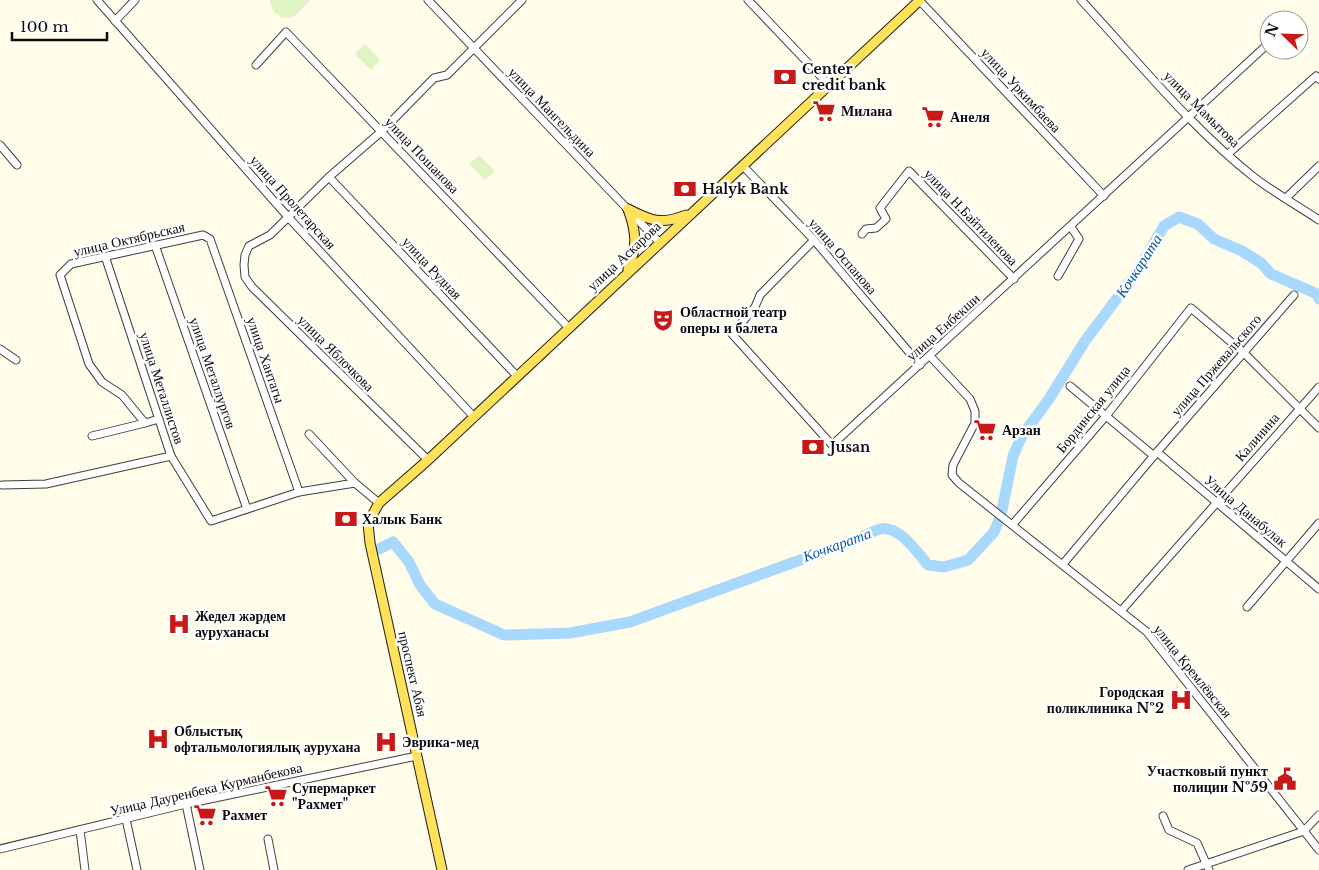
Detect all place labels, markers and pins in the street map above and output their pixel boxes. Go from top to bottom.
place label: Center credit bank [802,60,886,94]
bank icon: Center credit bank [772,64,798,90]
supermarket icon: Милана [811,98,837,124]
place label: Милана [841,102,892,120]
supermarket icon: Анеля [920,104,946,130]
place label: Анеля [950,108,990,126]
bank icon: Halyk Bank [672,176,698,202]
place label: Halyk Bank [702,180,789,198]
place label: Областной театр оперы и балета [680,303,787,337]
theatre icon: Областной театр оперы и балета [650,307,676,333]
supermarket icon: Арзан [972,417,998,443]
place label: Арзан [1002,421,1041,439]
bank icon: Jusan [800,434,826,460]
place label: Jusan [827,438,870,456]
bank icon: Халык Банк [333,506,359,532]
place label: Халык Банк [362,510,443,528]
place label: Жедел жәрдем ауруханасы [195,607,286,641]
hospital icon: Жедел жәрдем ауруханасы [166,611,192,637]
place label: Городская поликлиника №2 [1047,683,1164,717]
hospital icon: Городская поликлиника №2 [1168,687,1194,713]
place label: Облыстық офтальмологиялық аурухана [174,722,360,756]
hospital icon: Облыстық офтальмологиялық аурухана [145,726,171,752]
hospital icon: Эврика-мед [373,729,399,755]
place label: Эврика-мед [402,733,479,751]
place label: Участковый пункт полиции №59 [1147,762,1268,796]
public building icon: Участковый пункт полиции №59 [1272,766,1298,792]
place label: Супермаркет "Рахмет" [292,779,376,813]
supermarket icon: Супермаркет "Рахмет" [263,783,289,809]
supermarket icon: Рахмет [192,802,218,828]
place label: Рахмет [222,806,267,824]

